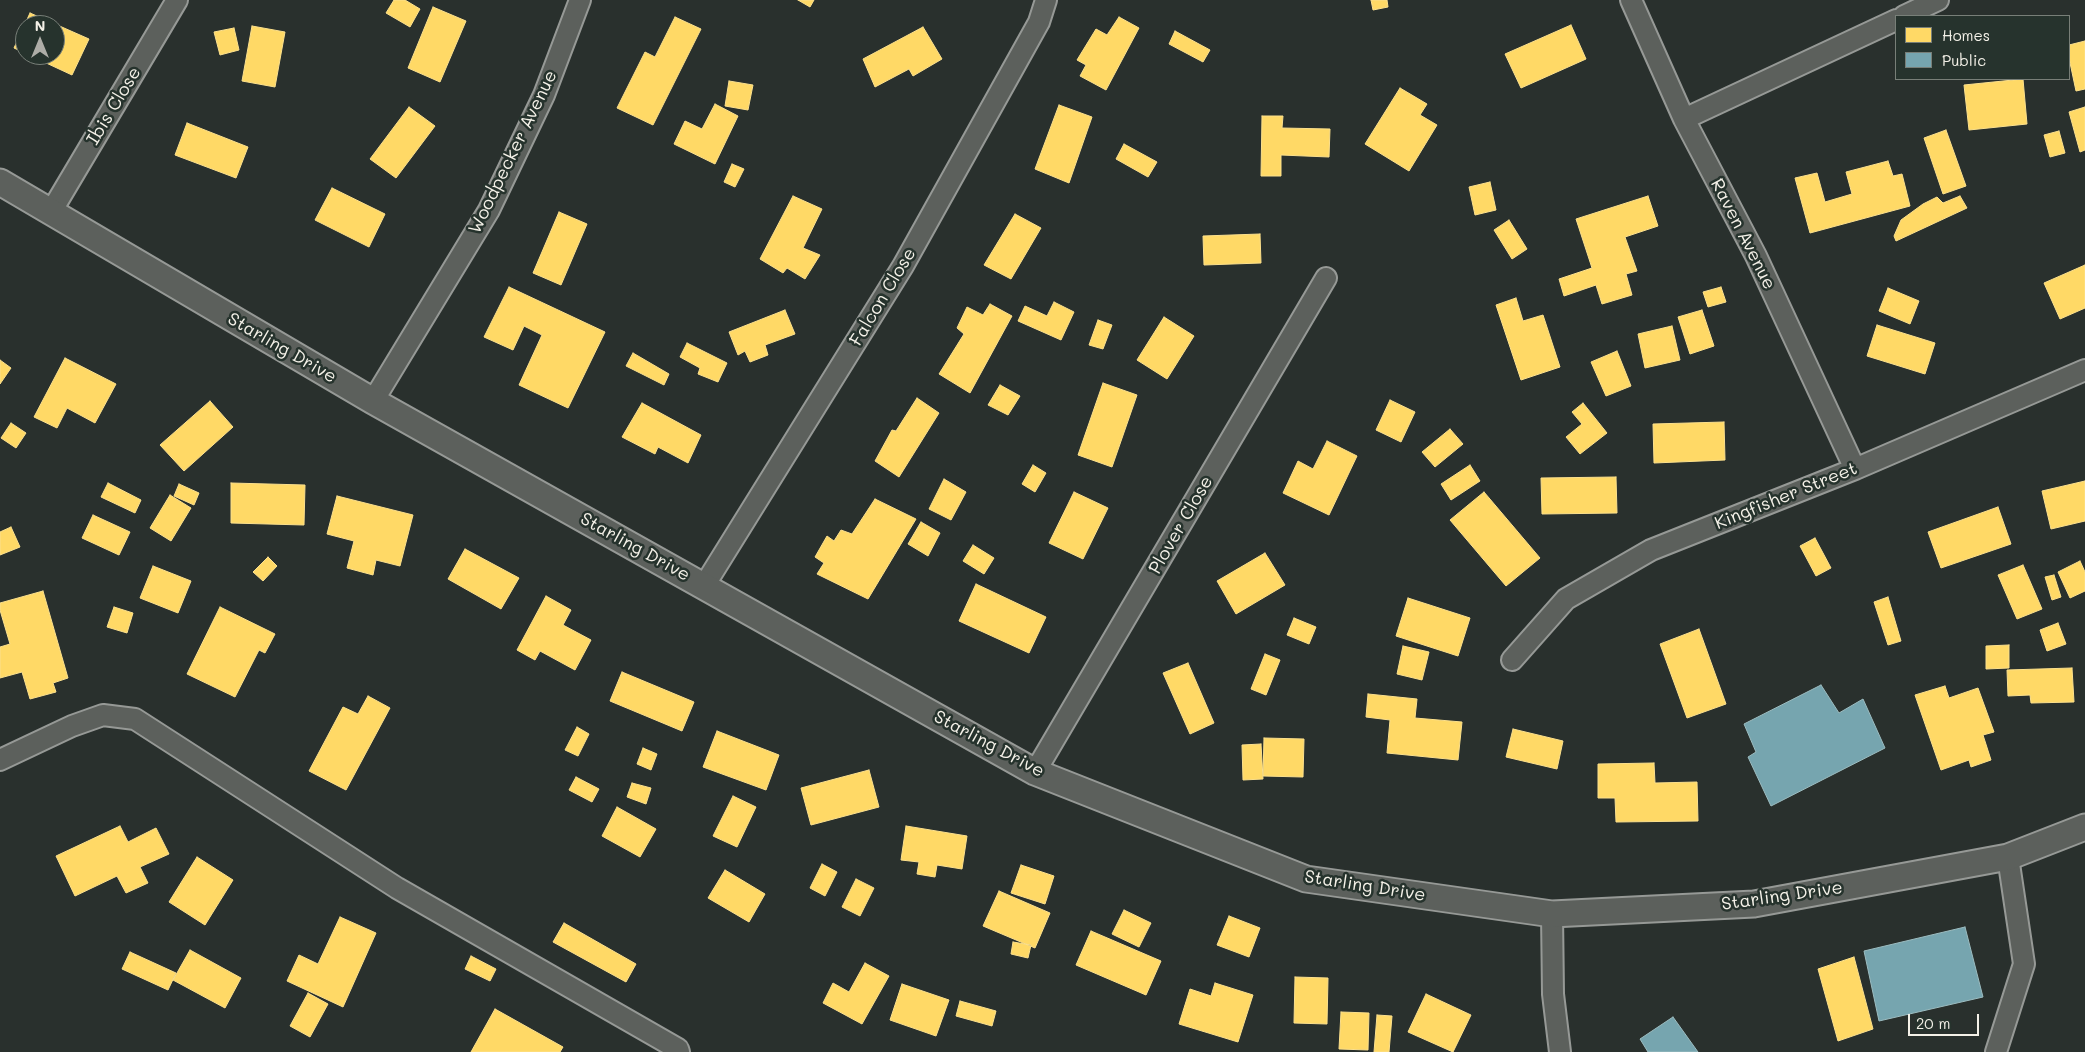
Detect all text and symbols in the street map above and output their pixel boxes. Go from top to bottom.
north arrow [15,15,65,65]
legend [1895,15,2070,80]
text: N [35,16,45,35]
text: Homes [1942,25,1990,45]
text: Public [1942,50,1986,70]
street label: Ibis Close [82,63,146,149]
street label: Woodpecker Avenue [464,67,562,237]
street label: Raven Avenue [1706,175,1780,293]
street label: Falcon Close [845,244,921,350]
street label: Starling Drive [224,308,340,388]
street label: Kingfisher Street [1712,458,1860,534]
street label: Plover Close [1144,472,1218,578]
street label: Starling Drive [576,508,694,586]
street label: Starling Drive [930,706,1048,782]
street label: Starling Drive [1303,866,1427,906]
street label: Starling Drive [1720,877,1844,915]
scale bar [1910,1004,1981,1036]
text: 20 m [1916,1013,1950,1033]

